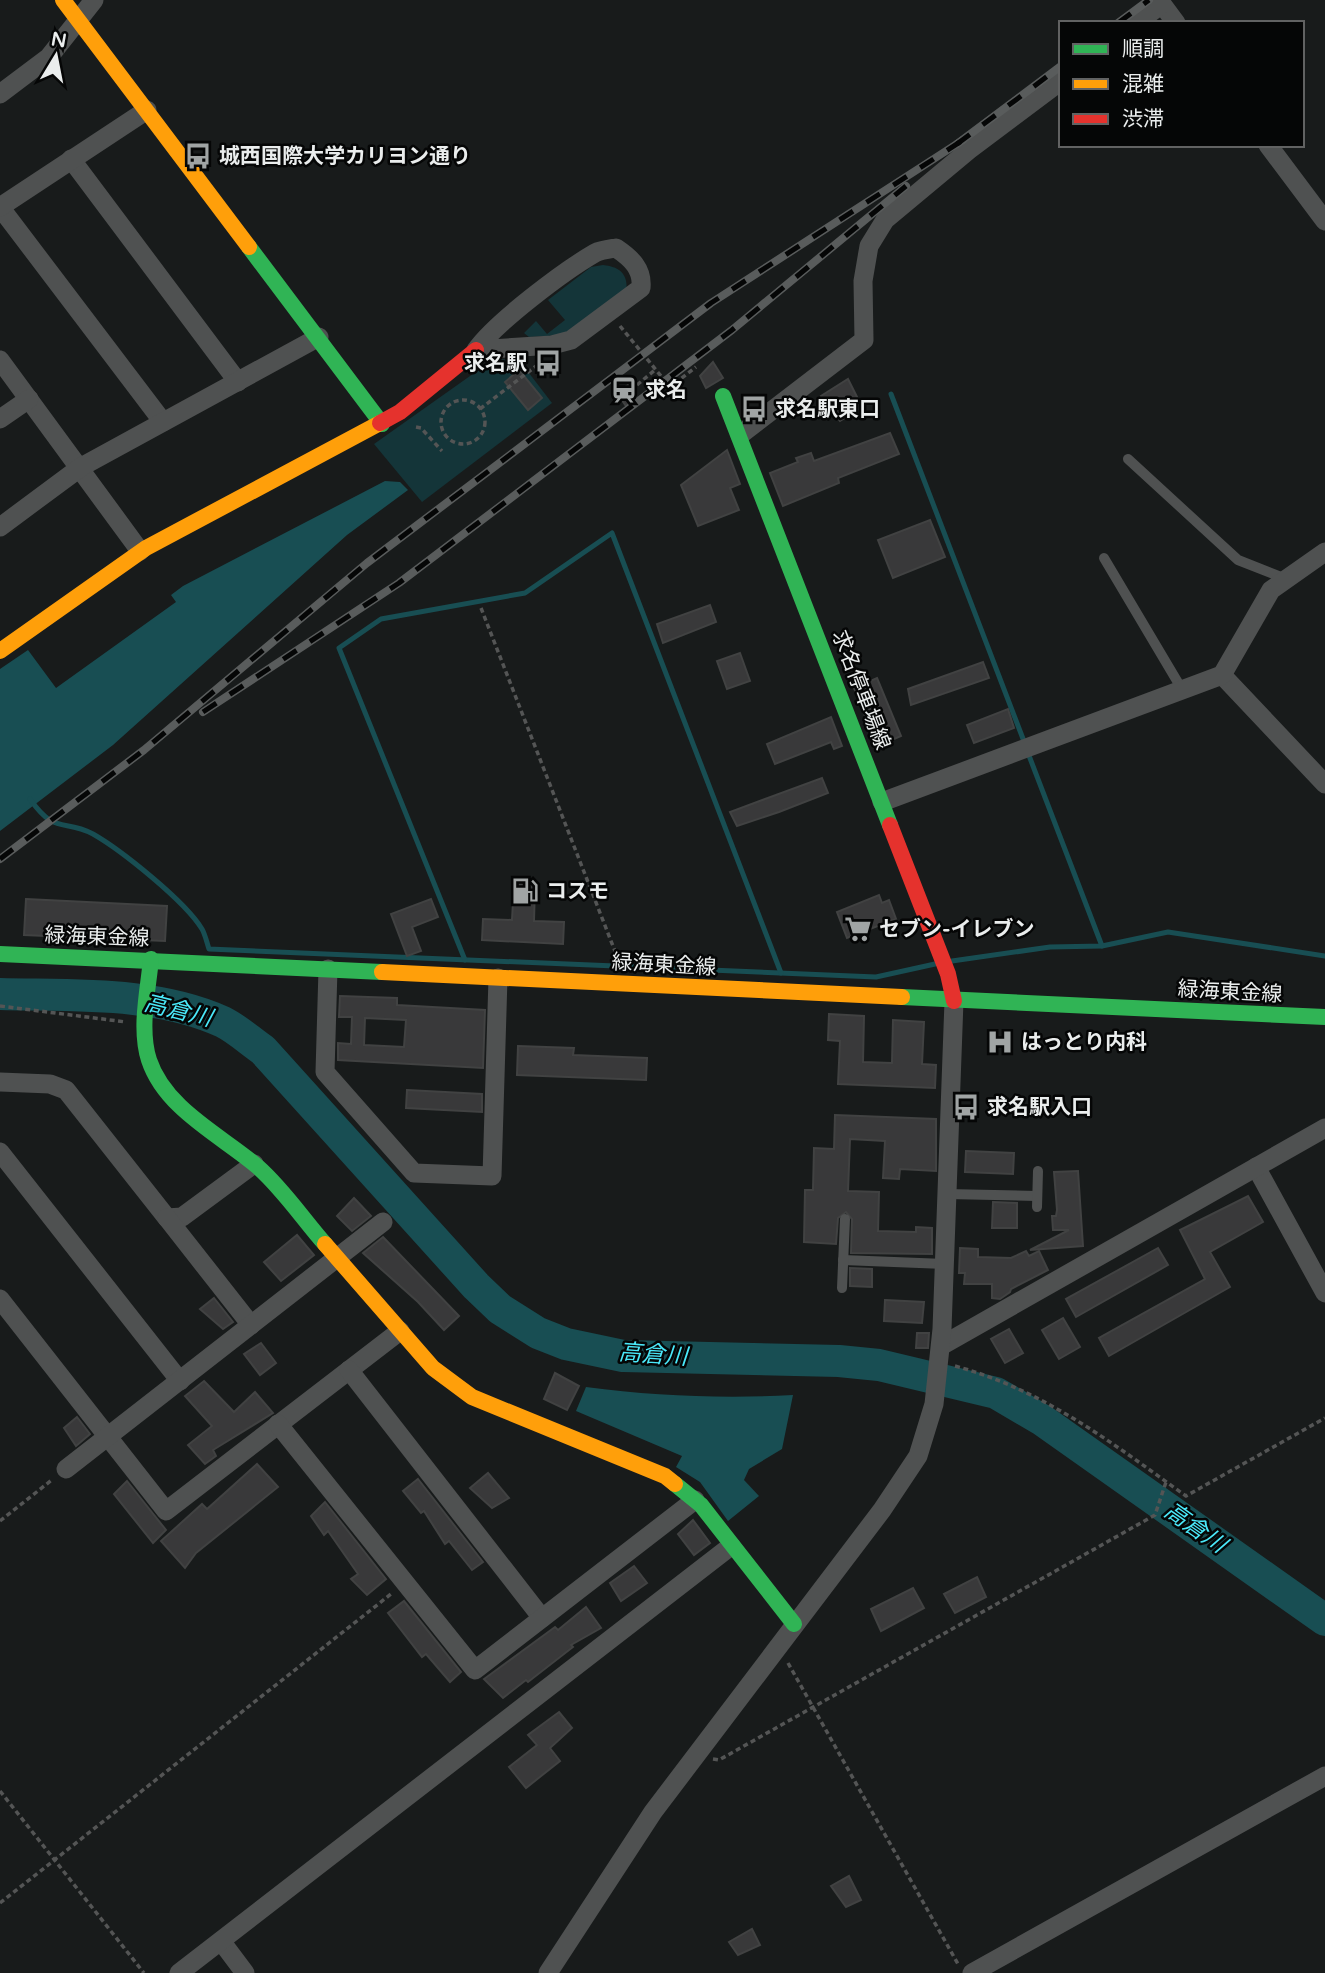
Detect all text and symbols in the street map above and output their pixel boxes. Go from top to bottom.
north arrow [21,21,91,91]
legend [1059,21,1304,147]
text: N [49,28,68,52]
text: 順調 [1122,37,1164,62]
text: 混雑 [1122,72,1164,97]
text: 渋滞 [1122,107,1164,132]
bus stop icon: 城西国際大学カリヨン通り [183,141,213,171]
place label: 城西国際大学カリヨン通り [219,144,471,169]
bus stop icon: 求名駅 [533,348,563,378]
place label: 求名駅 [464,351,527,376]
station icon: 求名 [609,375,639,405]
place label: 求名 [645,378,687,403]
bus stop icon: 求名駅東口 [739,394,769,424]
place label: 求名駅東口 [775,397,880,422]
street label: 求名停車場線 [827,627,895,753]
fuel station icon: コスモ [510,876,540,906]
place label: コスモ [546,879,609,904]
supermarket icon: セブン-イレブン [843,914,873,944]
place label: セブン-イレブン [879,917,1035,942]
street label: 緑海東金線 [44,923,150,951]
street label: 緑海東金線 [611,950,717,980]
street label: 緑海東金線 [1177,977,1283,1007]
water label: 高倉川 [141,989,218,1034]
hospital icon: はっとり内科 [985,1027,1015,1057]
place label: はっとり内科 [1021,1030,1147,1055]
bus stop icon: 求名駅入口 [951,1092,981,1122]
place label: 求名駅入口 [987,1095,1092,1120]
water label: 高倉川 [618,1339,691,1372]
water label: 高倉川 [1159,1497,1234,1561]

